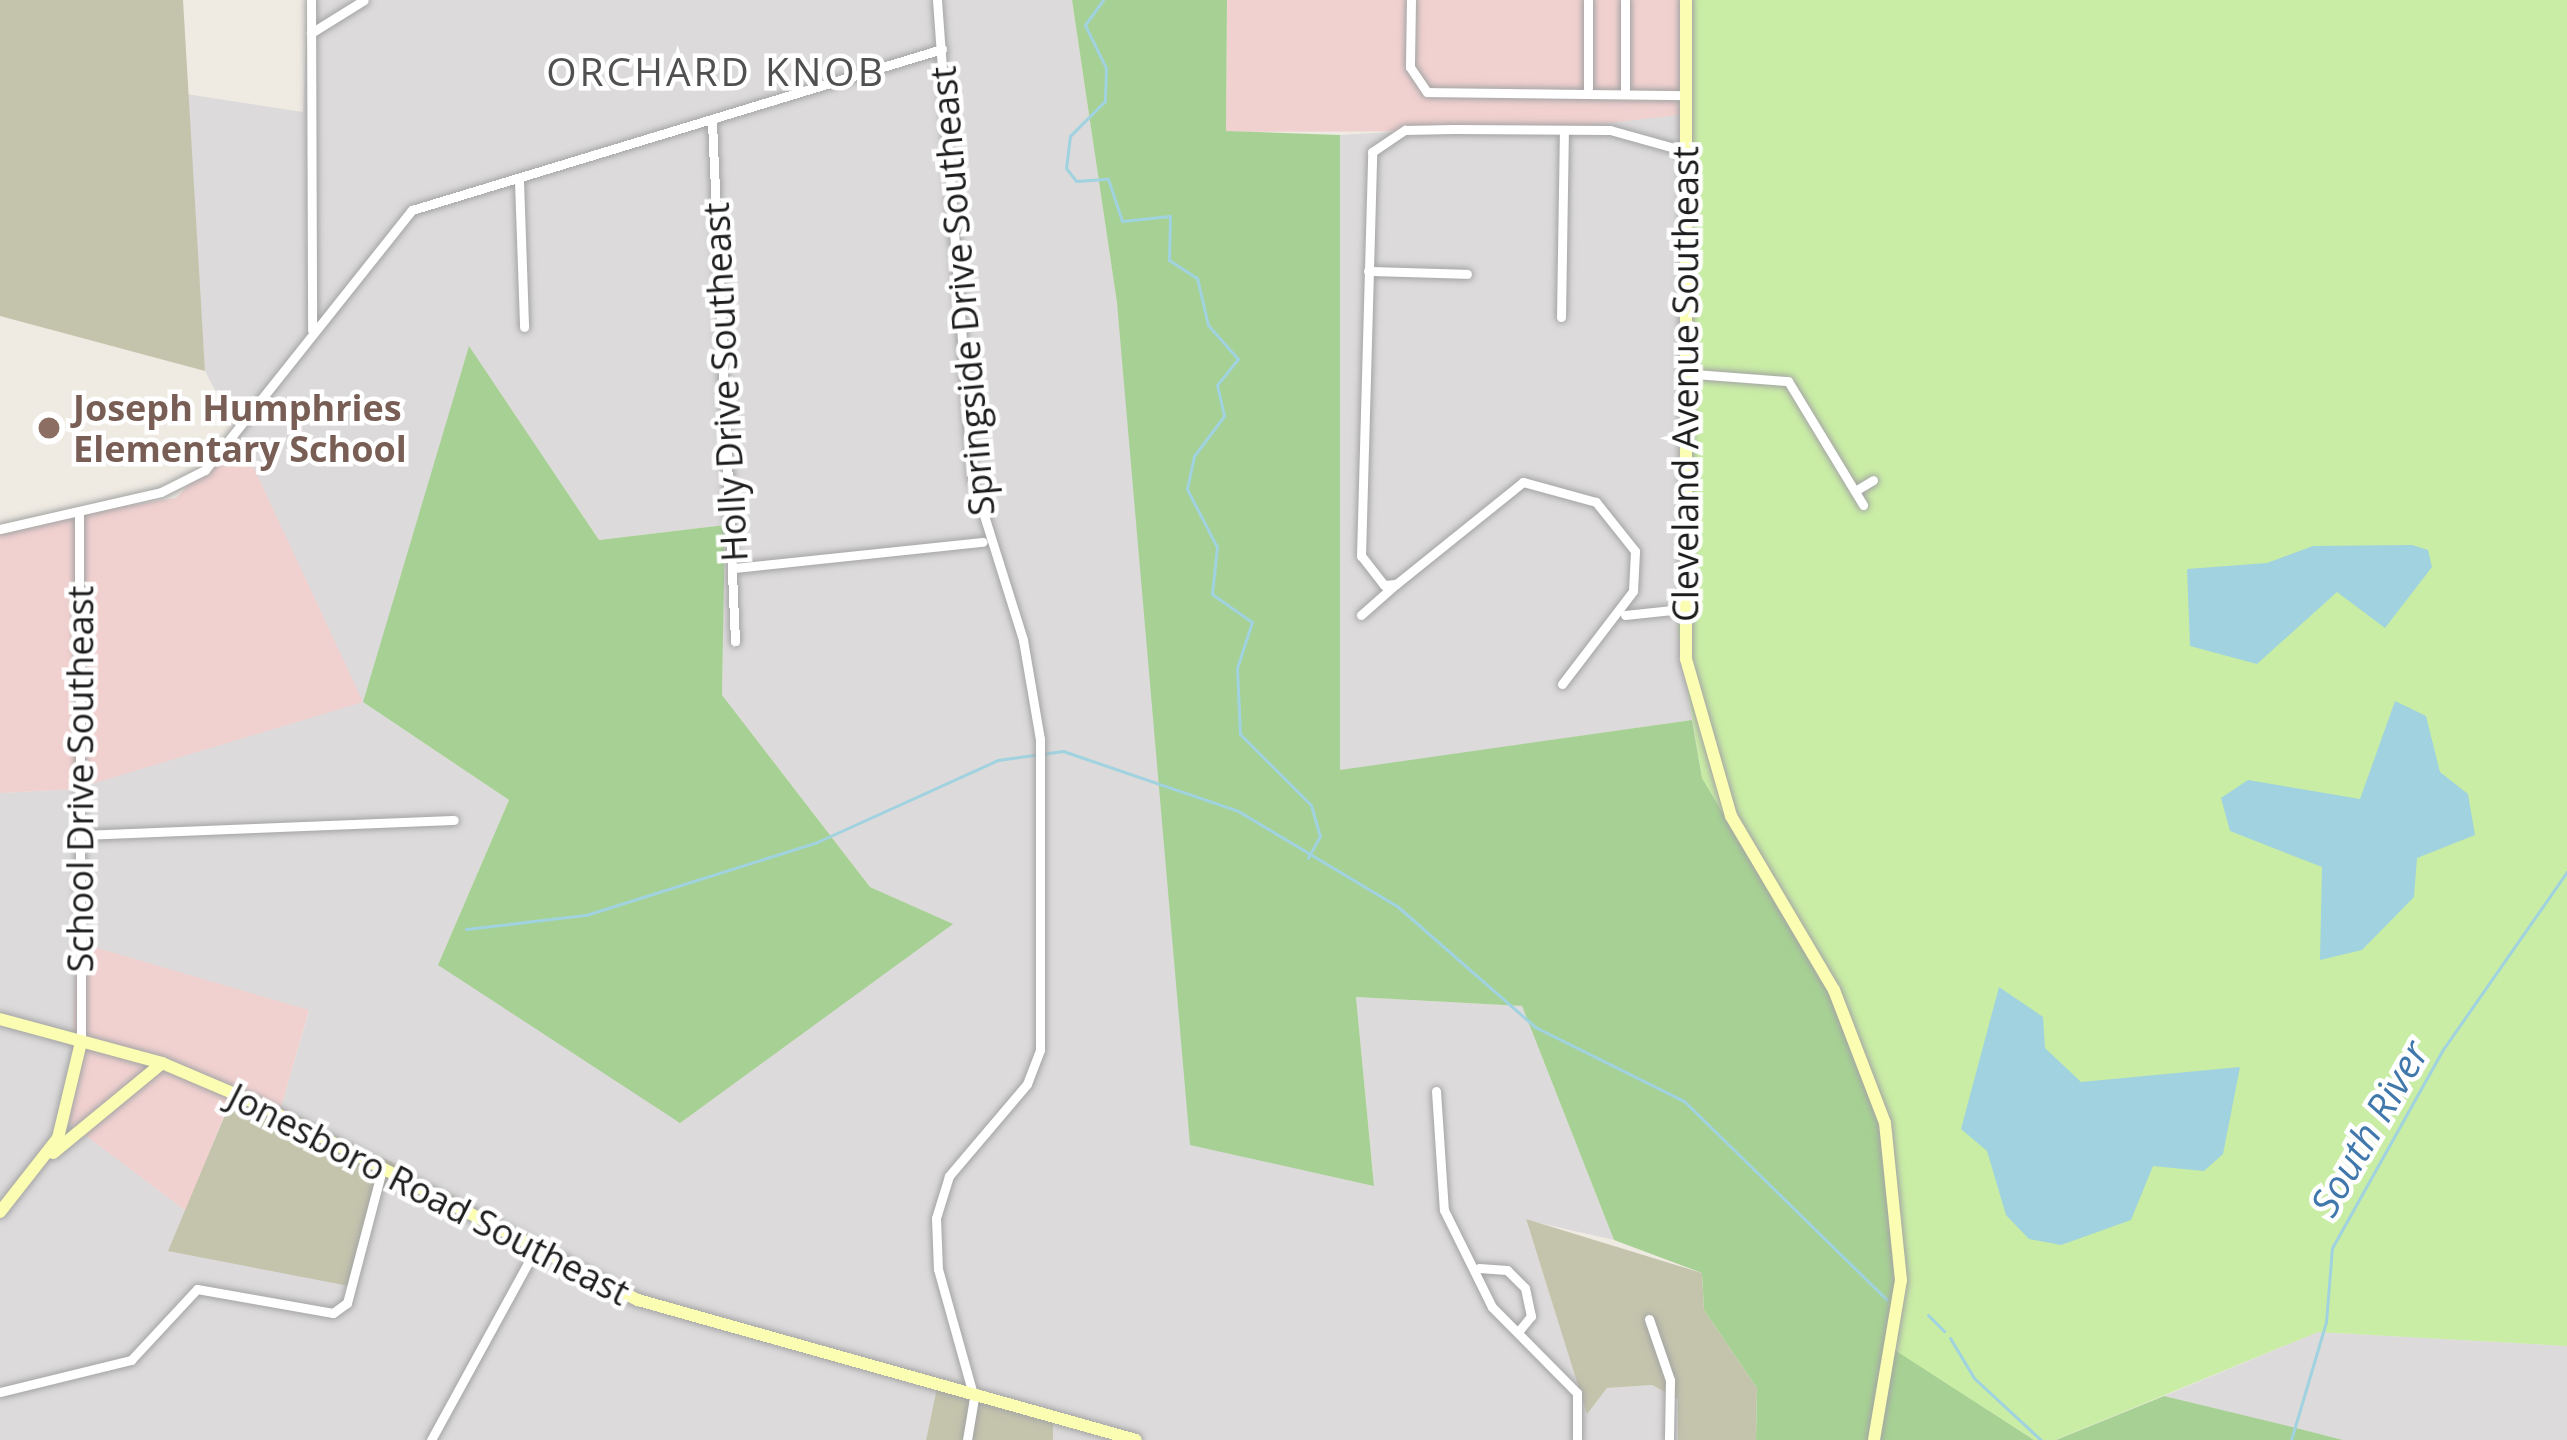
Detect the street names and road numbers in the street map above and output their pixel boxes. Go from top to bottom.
street label: Springside Drive Southeast [921,64,1003,518]
street label: Cleveland Avenue Southeast [1663,146,1707,622]
street label: Holly Drive Southeast [694,201,756,563]
street label: School Drive Southeast [58,586,102,972]
street label: Jonesboro Road Southeast [221,1074,637,1314]

